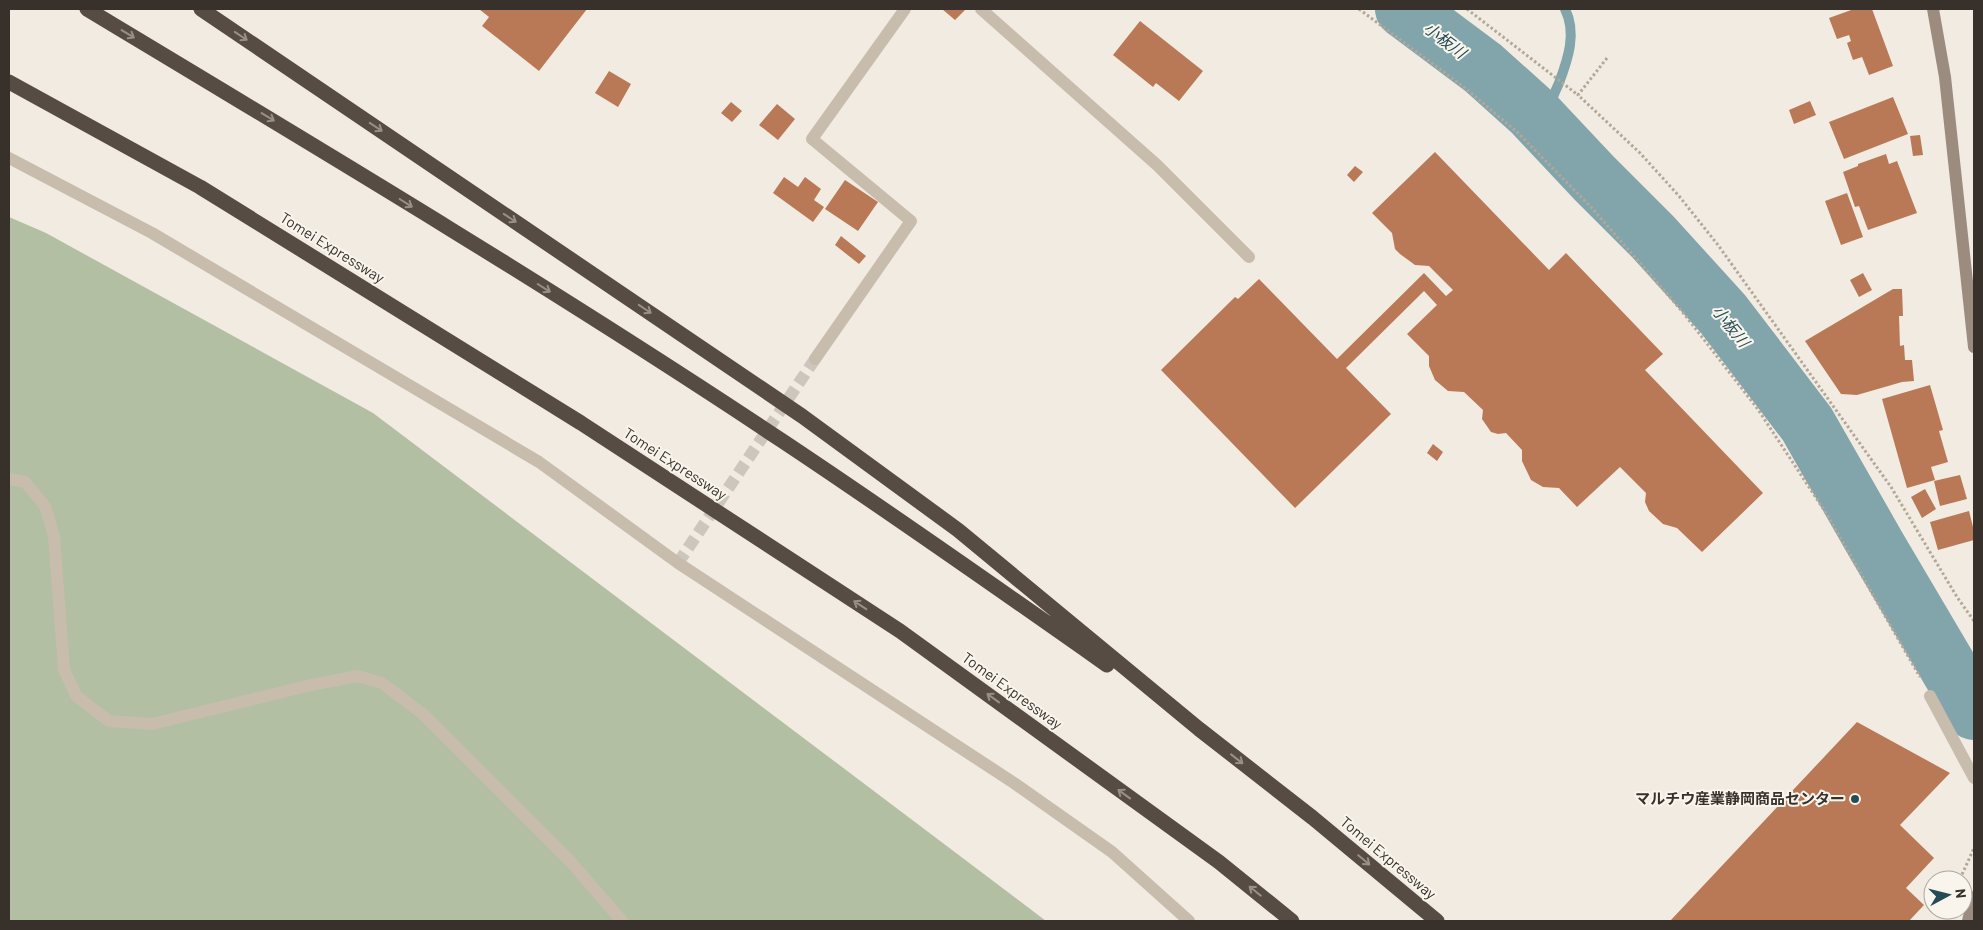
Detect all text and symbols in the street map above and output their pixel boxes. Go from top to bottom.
water label: 小板川 [1420,18,1472,63]
one-way arrow [121,29,135,39]
one-way arrow [234,31,248,41]
one-way arrow [260,113,274,123]
one-way arrow [368,122,382,132]
one-way arrow [399,197,413,208]
street label: Tomei Expressway [277,208,388,286]
one-way arrow [503,213,517,223]
one-way arrow [537,284,551,294]
water label: 小板川 [1709,301,1755,352]
one-way arrow [637,305,651,315]
street label: Tomei Expressway [621,423,731,503]
one-way arrow [853,600,867,610]
street label: Tomei Expressway [959,648,1066,733]
one-way arrow [986,693,1000,703]
one-way arrow [1230,753,1243,764]
one-way arrow [1118,788,1131,799]
place label: マルチウ産業静岡商品センター [1635,789,1845,807]
marker: マルチウ産業静岡商品センター [1849,793,1861,805]
street label: Tomei Expressway [1337,812,1440,903]
one-way arrow [1357,854,1370,865]
north arrow [1923,870,1973,920]
one-way arrow [1248,885,1261,896]
text: N [1952,888,1970,899]

